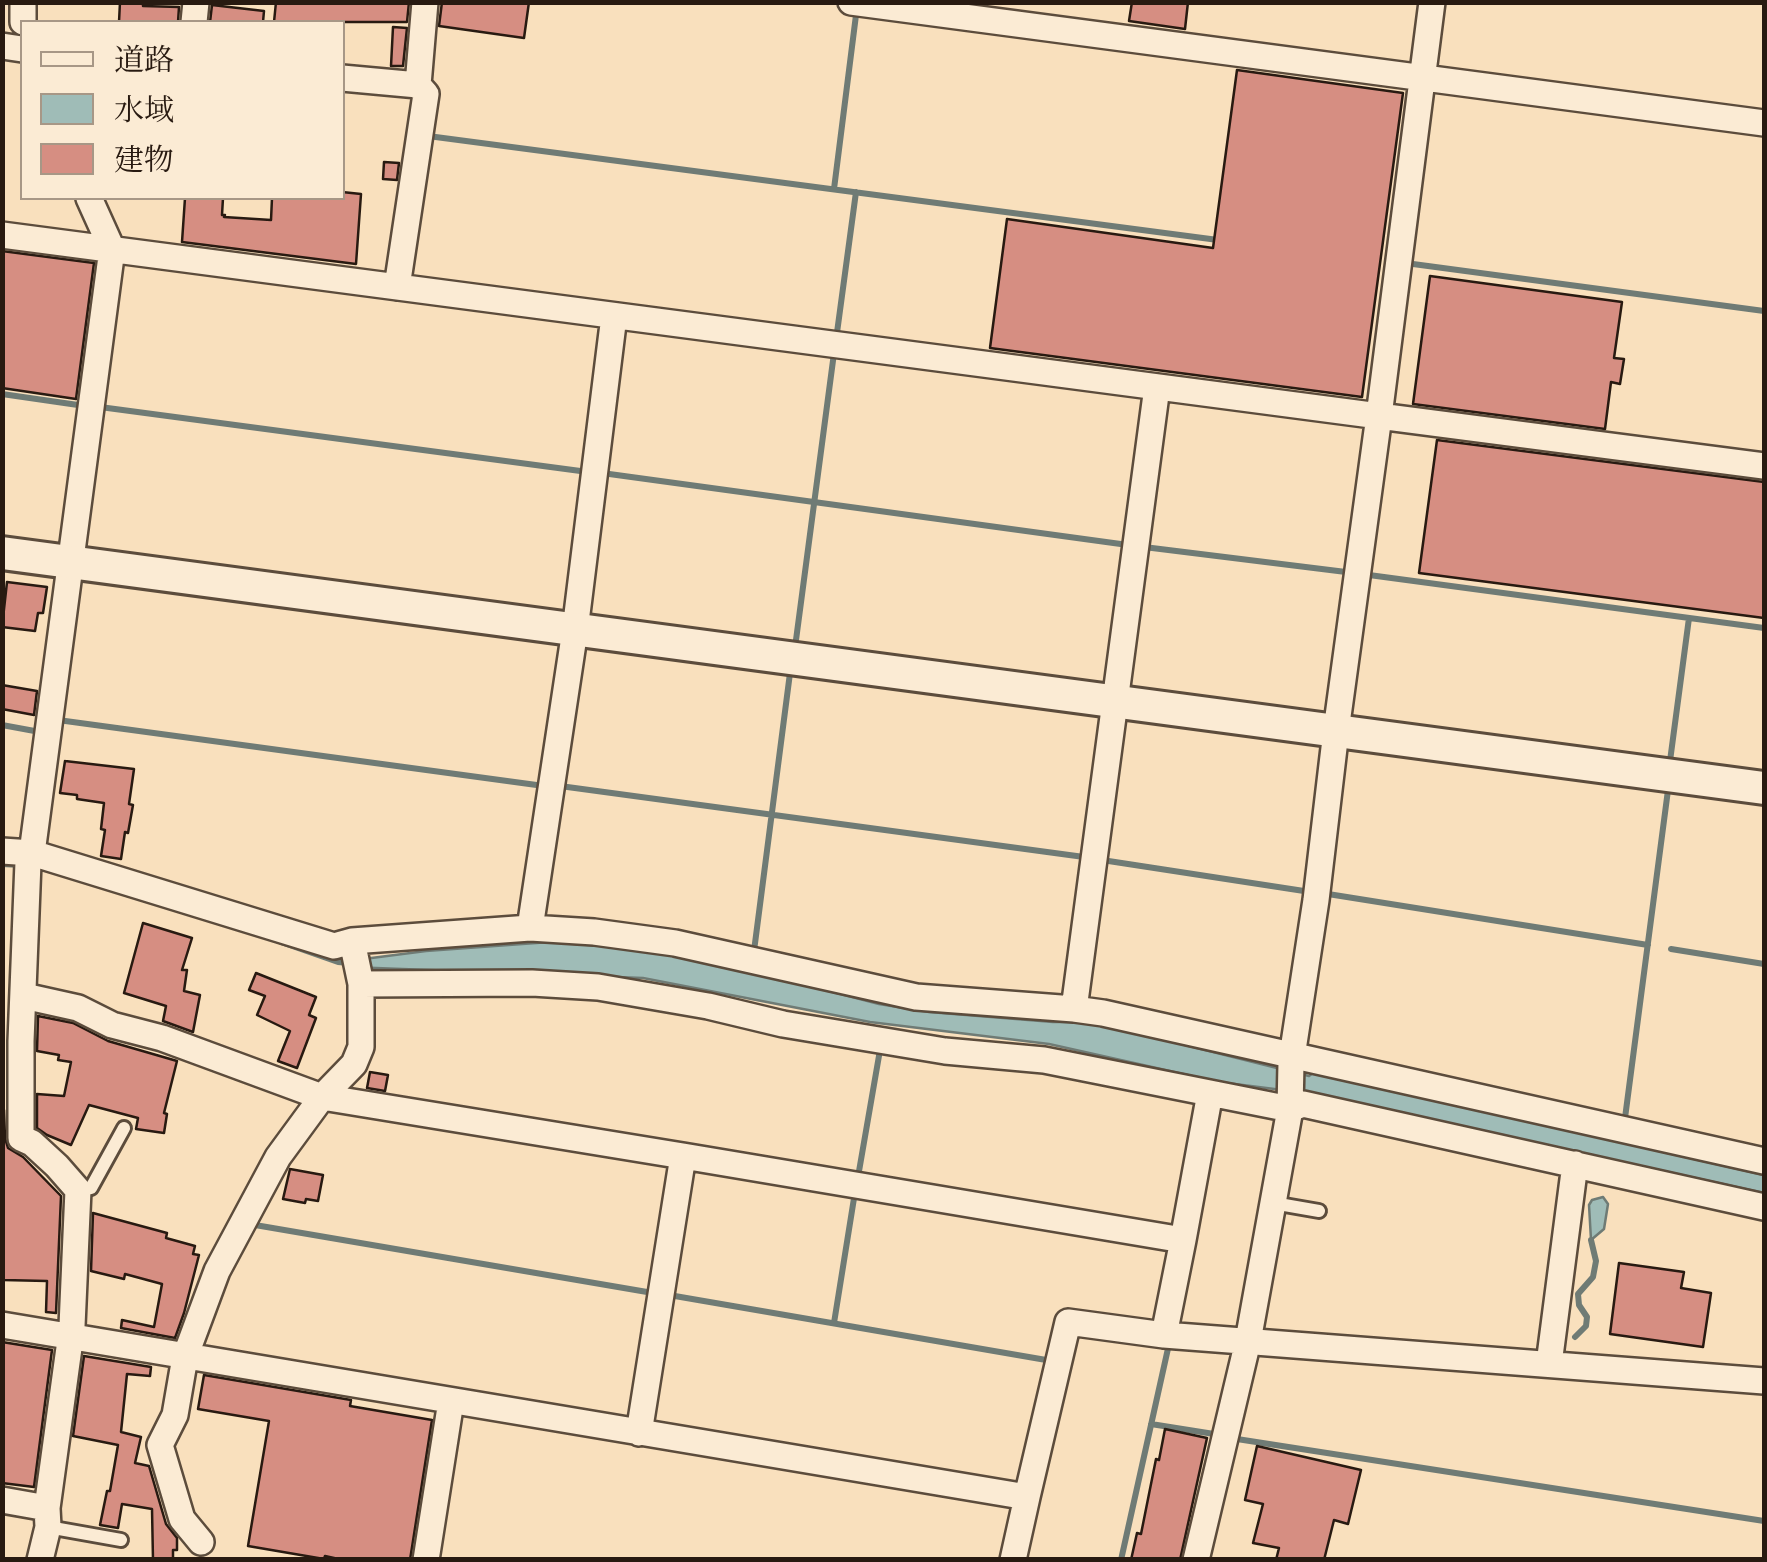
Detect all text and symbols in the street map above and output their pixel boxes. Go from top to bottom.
legend [20,20,345,200]
text: 道路 [114,41,174,84]
text: 水域 [114,91,174,134]
text: 建物 [114,141,174,184]

